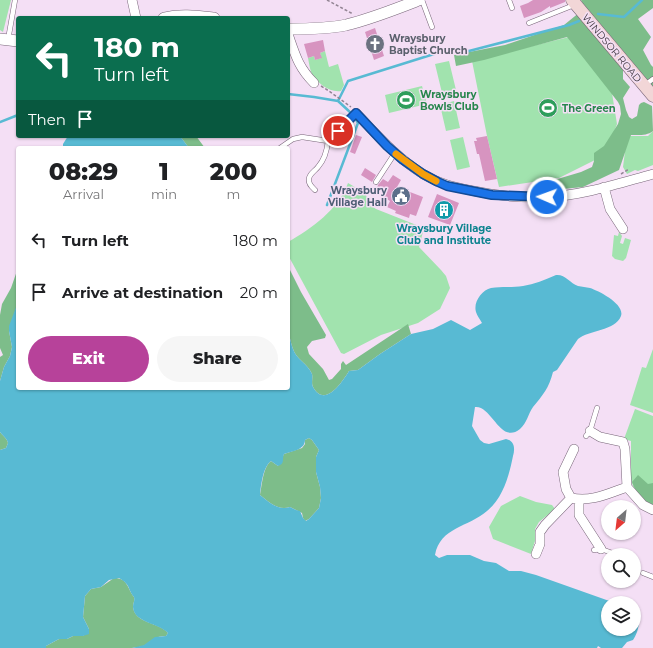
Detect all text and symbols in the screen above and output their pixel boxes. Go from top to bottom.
street label: WINDSOR ROAD [579,11,645,85]
text: 180 m [94,30,180,64]
icon: left [28,32,80,84]
place label: Wraysbury Baptist Church [389,32,468,57]
church icon: Wraysbury Baptist Church [364,33,386,55]
text: Turn left [94,64,169,86]
place label: Wraysbury Bowls Club [420,88,479,113]
sports icon: Wraysbury Bowls Club [395,89,417,111]
sports icon: The Green [537,97,559,119]
place label: The Green [562,102,616,115]
icon: arrive [74,108,96,130]
text: Then [28,110,66,129]
pin [321,114,355,148]
icon: arrive [327,120,349,142]
text: 08:29 [49,157,118,186]
text: 1 [159,157,169,186]
text: 200 [210,157,257,186]
position arrow [526,176,568,218]
place label: Wraysbury Village Hall [327,184,388,209]
public building icon: Wraysbury Village Hall [390,185,412,207]
text: Arrival [63,186,104,202]
text: min [151,186,177,202]
text: m [227,186,240,202]
building icon: Wraysbury Village Club and Institute [433,199,455,221]
place label: Wraysbury Village Club and Institute [396,222,492,247]
icon: left [28,229,50,251]
text: Turn left [62,231,129,250]
text: 180 m [233,231,278,250]
icon: arrive [28,281,50,303]
text: Arrive at destination [62,283,223,302]
text: 20 m [240,283,278,302]
button: Exit [28,336,149,382]
button: Share [157,336,278,382]
north arrow [601,500,641,540]
map controls [601,500,641,636]
button: search [601,548,641,588]
button: layers [601,596,641,636]

